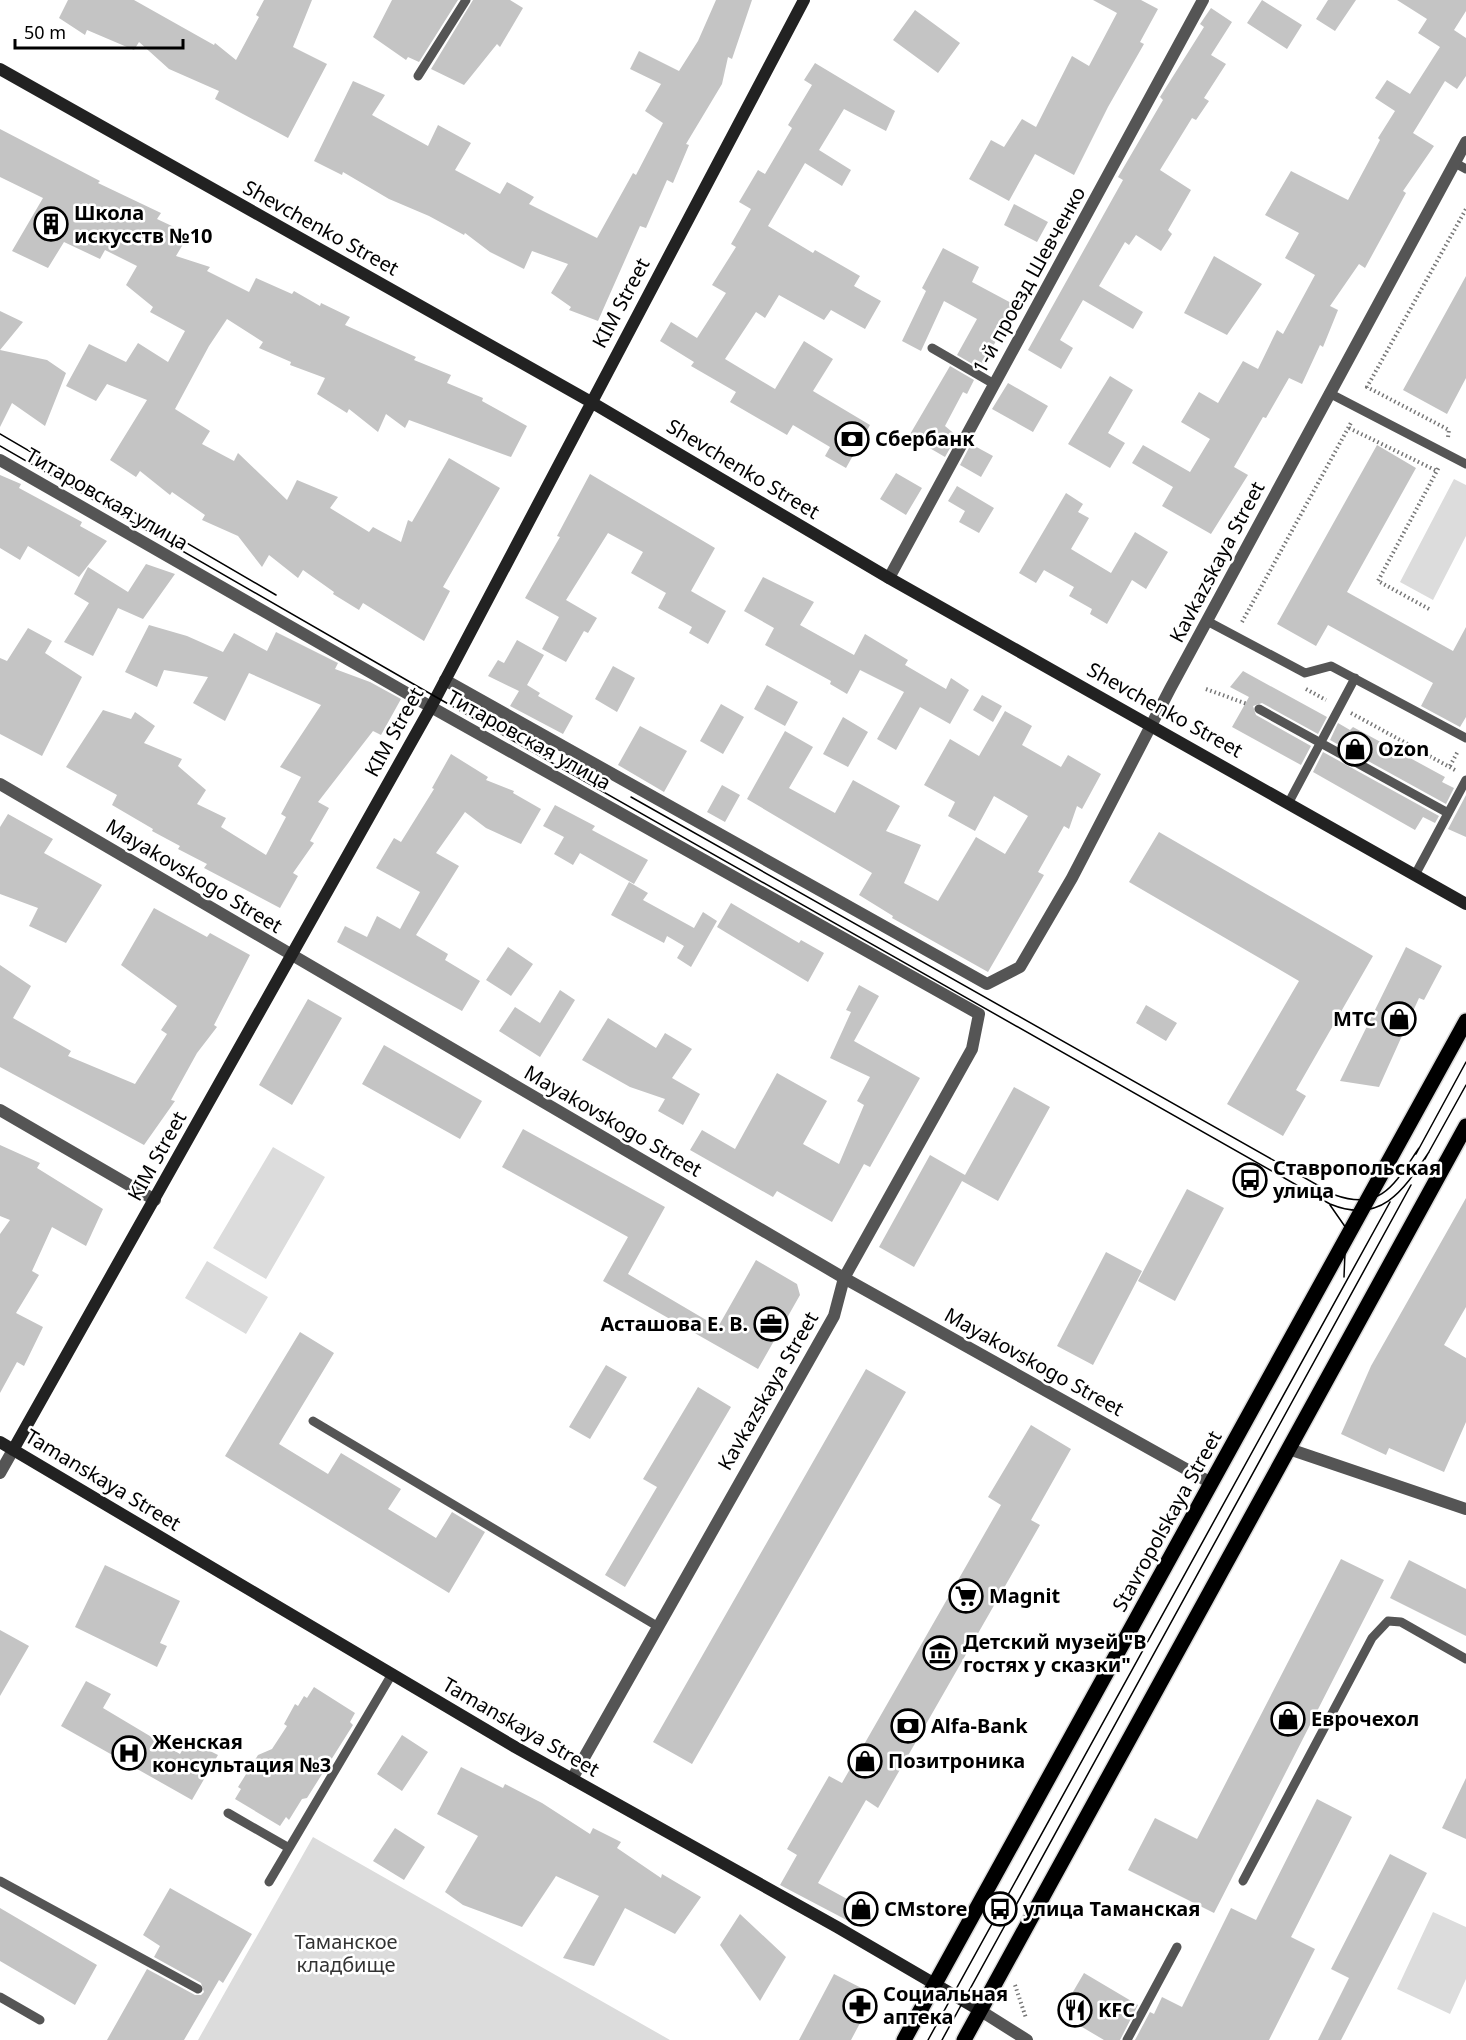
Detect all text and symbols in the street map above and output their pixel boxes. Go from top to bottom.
scale bar [15,12,183,50]
text: 50 m [24,20,66,44]
street label: Shevchenko Street [239,174,404,282]
street label: 1-й проезд Шевченко [966,181,1091,378]
place label: Школа искусств №10 [74,199,213,249]
building icon: Школа искусств №10 [33,206,69,242]
street label: KIM Street [586,253,656,353]
street label: Shevchenko Street [662,412,825,525]
bank icon: Сбербанк [834,421,870,457]
place label: Сбербанк [875,425,975,452]
street label: Титаровская улица [21,441,193,556]
street label: Kavkazskaya Street [1163,476,1270,647]
street label: Shevchenko Street [1083,656,1248,764]
street label: KIM Street [358,682,429,781]
street label: Титаровская улица [443,683,616,796]
shop icon: Ozon [1337,731,1373,767]
place label: Ozon [1378,735,1429,762]
street label: Mayakovskogo Street [101,812,287,939]
shop icon: МТС [1381,1001,1417,1037]
place label: МТС [1333,1005,1376,1032]
street label: Mayakovskogo Street [519,1059,707,1183]
street label: KIM Street [121,1106,192,1205]
place label: Ставропольская улица [1272,1154,1441,1204]
bus stop icon: Ставропольская улица [1232,1162,1268,1198]
street label: Mayakovskogo Street [940,1301,1129,1422]
street label: Kavkazskaya Street [711,1306,824,1475]
office icon: Асташова Е. В. [753,1306,789,1342]
place label: Асташова Е. В. [600,1310,748,1337]
street label: Tamanskaya Street [20,1422,186,1537]
street label: Stavropolskaya Street [1106,1425,1228,1616]
supermarket icon: Magnit [948,1578,984,1614]
place label: Magnit [989,1582,1060,1609]
place label: Детский музей "В гостях у сказки" [963,1628,1147,1678]
museum icon: Детский музей "В гостях у сказки" [922,1635,958,1671]
street label: Tamanskaya Street [438,1671,605,1783]
shop icon: Еврочехол [1270,1701,1306,1737]
place label: Еврочехол [1311,1705,1419,1732]
bank icon: Alfa-Bank [890,1708,926,1744]
place label: Alfa-Bank [931,1712,1028,1739]
place label: Женская консультация №3 [152,1728,331,1778]
hospital icon: Женская консультация №3 [111,1735,147,1771]
shop icon: Позитроника [847,1743,883,1779]
place label: Позитроника [888,1747,1025,1774]
shop icon: CMstore [843,1891,879,1927]
bus stop icon: улица Таманская [982,1891,1018,1927]
place label: CMstore [884,1895,967,1922]
place label: улица Таманская [1022,1895,1200,1922]
park label: Таманское кладбище [294,1928,398,1978]
place label: Социальная аптека [883,1980,1008,2030]
pharmacy icon: Социальная аптека [842,1988,878,2024]
restaurant icon: KFC [1057,1992,1093,2028]
place label: KFC [1098,1996,1135,2023]

